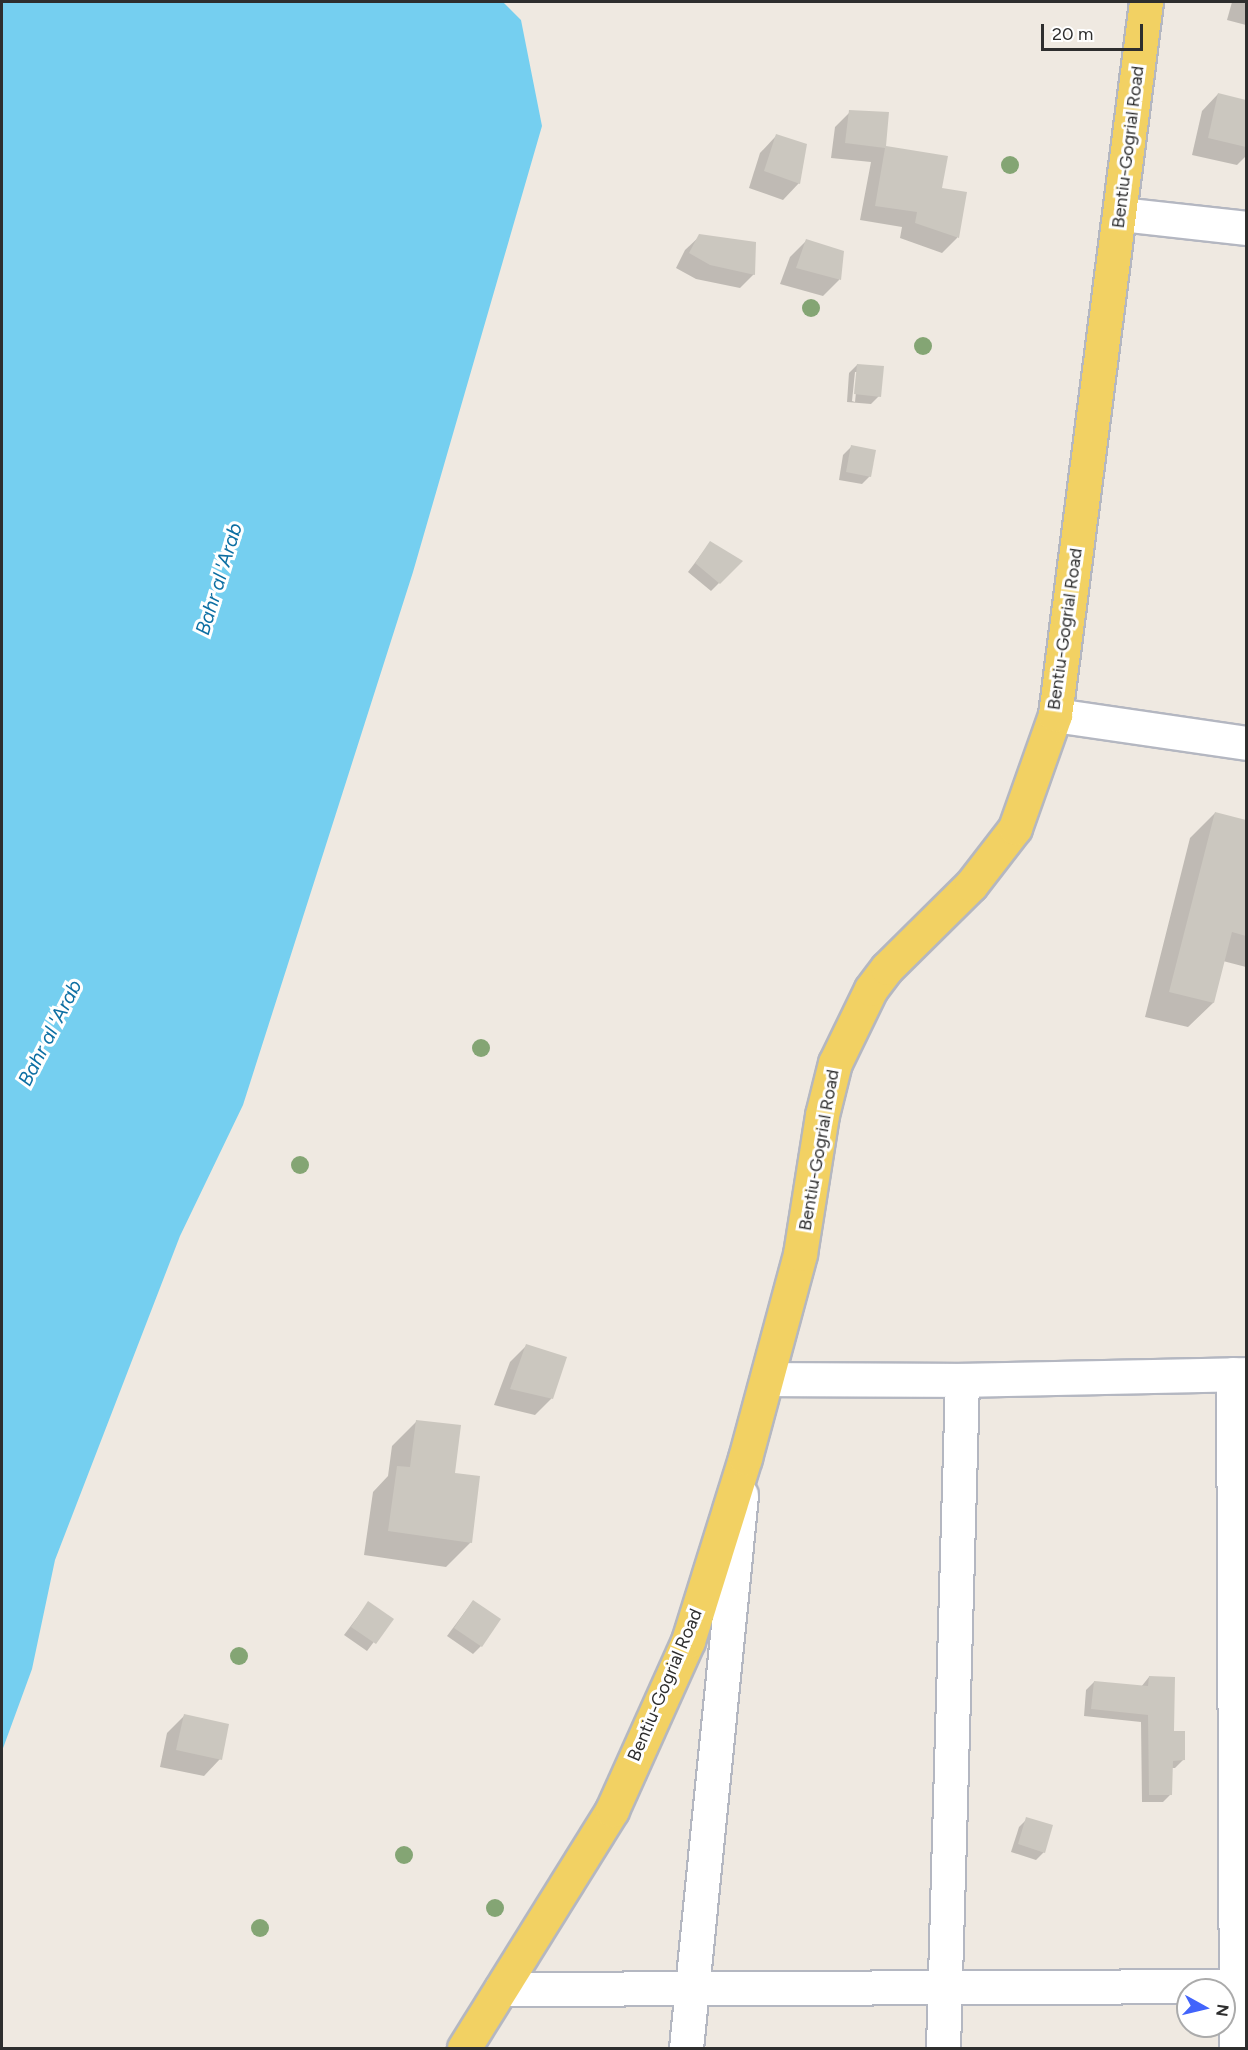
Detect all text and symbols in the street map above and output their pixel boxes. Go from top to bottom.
scale bar [1044,12,1146,50]
text: 20 m [1052,23,1093,45]
street label: Bentiu-Gogrial Road [1107,65,1149,229]
water label: Bahr al 'Arab [191,520,247,638]
street label: Bentiu-Gogrial Road [1043,547,1087,711]
water label: Bahr al 'Arab [13,976,87,1090]
street label: Bentiu-Gogrial Road [794,1068,844,1232]
street label: Bentiu-Gogrial Road [623,1606,707,1764]
north arrow [1176,1978,1236,2038]
text: N [1212,2003,1233,2018]

